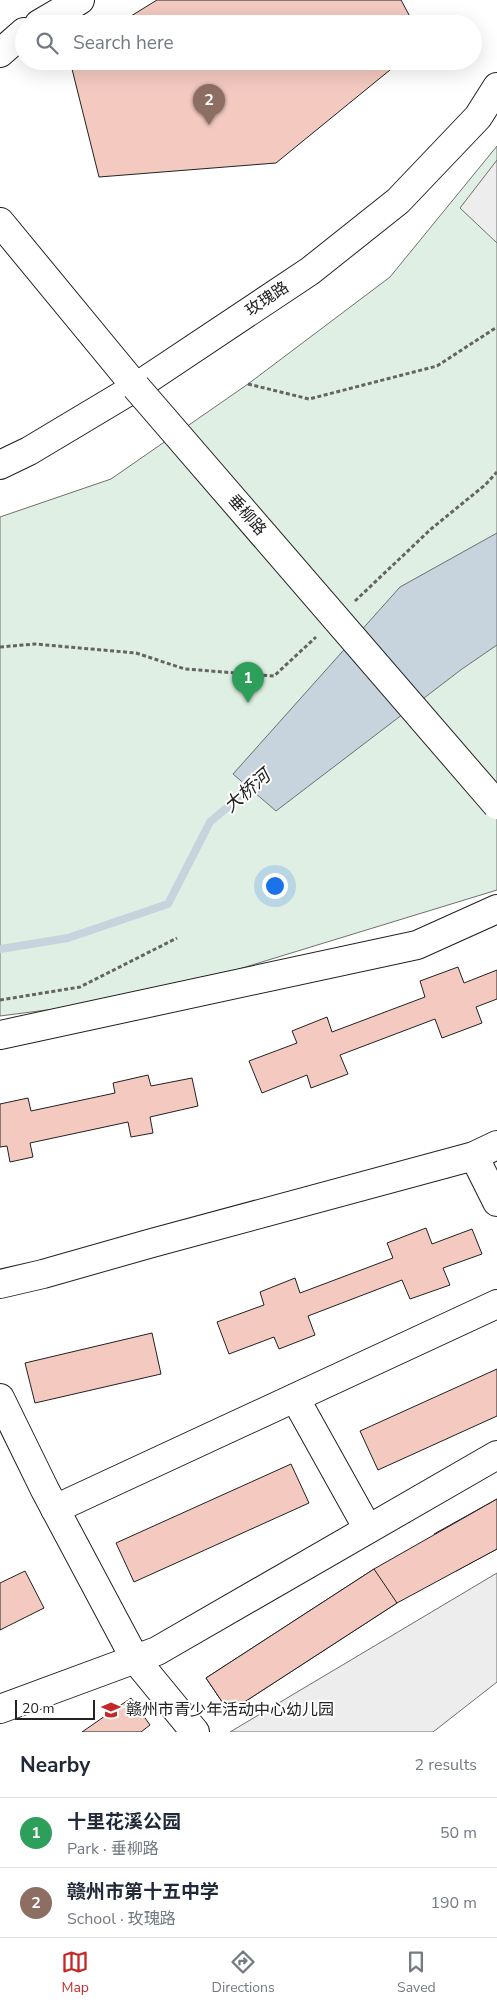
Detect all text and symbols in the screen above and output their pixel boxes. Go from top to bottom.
search box [15,15,482,70]
icon: search [33,29,61,57]
text: Search here [73,30,174,56]
pin: 2 [193,84,225,125]
street label: 玫瑰路 [241,276,293,322]
street label: 垂柳路 [223,490,271,540]
pin: 1 [232,662,264,703]
water label: 大桥河 [219,762,278,818]
your location [262,873,288,899]
scale bar [15,1697,95,1720]
text: 20 m [22,1699,54,1718]
school or university icon: 赣州市青少年活动中心幼儿园 [100,1699,122,1721]
place label: 赣州市青少年活动中心幼儿园 [126,1699,334,1721]
text: Nearby [20,1751,90,1779]
text: 2 results [415,1754,477,1776]
text: 十里花溪公园 [67,1809,181,1835]
text: 1 [31,1822,41,1844]
text: 50 m [440,1822,477,1844]
text: Park · 垂柳路 [67,1838,159,1860]
text: 赣州市第十五中学 [67,1879,219,1905]
text: 2 [31,1892,41,1914]
text: 190 m [430,1892,477,1914]
text: School · 玫瑰路 [67,1908,176,1930]
tab: Map [61,1948,89,1997]
tab: Directions [212,1948,275,1997]
tab: Saved [397,1948,436,1997]

